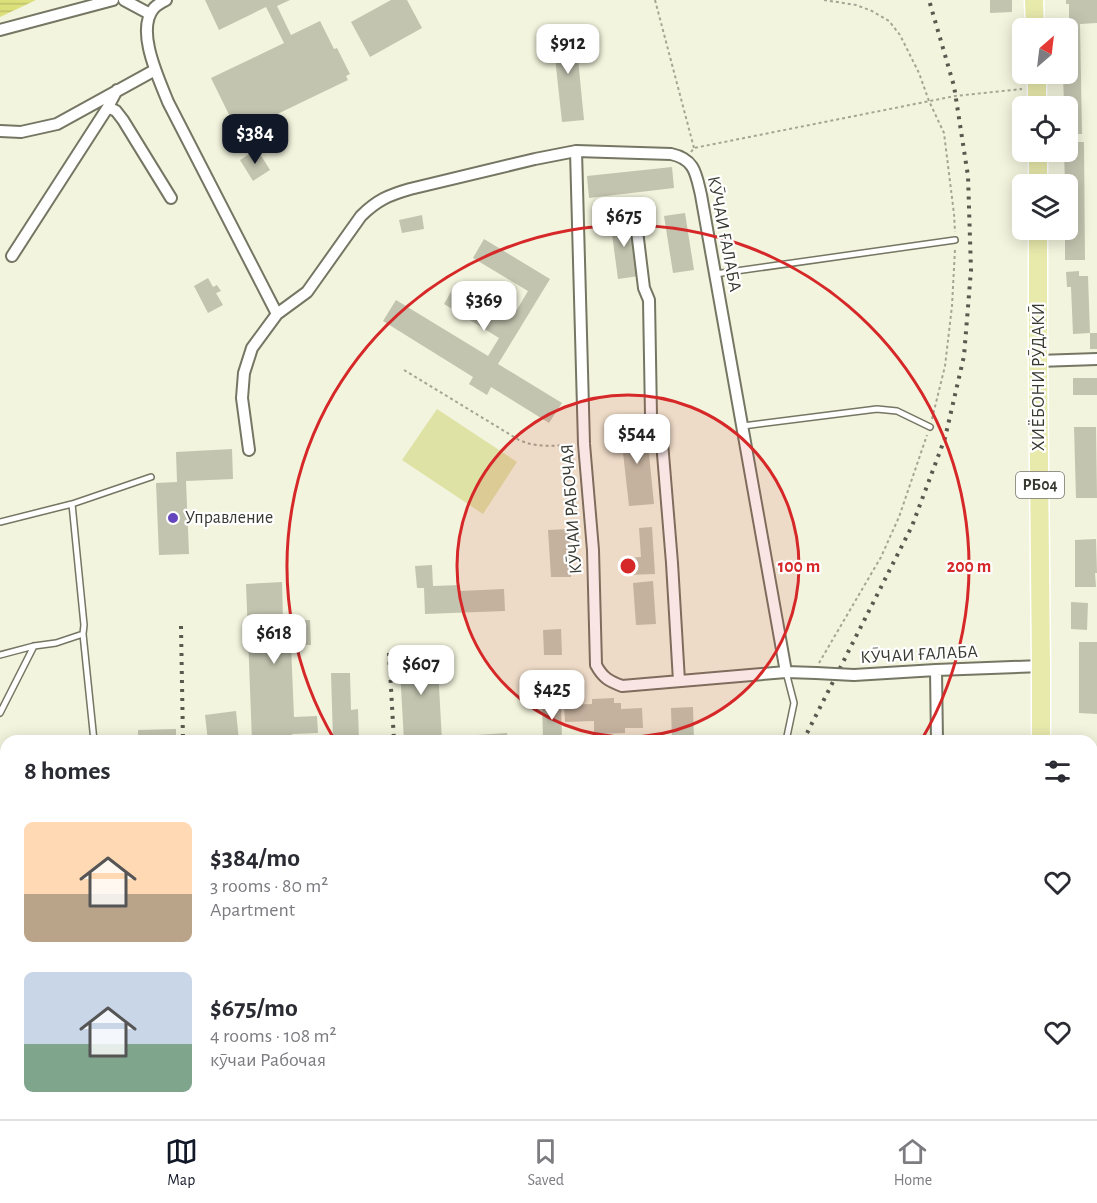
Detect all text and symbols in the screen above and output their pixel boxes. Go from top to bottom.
north arrow [1012,18,1078,84]
map controls [1012,18,1078,240]
pin: $912 [532,24,604,75]
text: $912 [550,33,586,53]
button: locate [1012,96,1078,162]
pin: $384 [219,114,291,165]
text: $384 [236,123,274,143]
street label: КӮЧАИ ҒАЛАБА [704,174,746,294]
button: layers [1012,174,1078,240]
pin: $675 [588,197,660,248]
text: $675 [606,206,642,226]
pin: $369 [448,281,520,332]
text: $369 [466,290,502,310]
street label: ХИЁБОНИ РӮДАКӢ [1028,303,1048,451]
pin: $544 [601,414,673,465]
text: $544 [618,423,656,443]
street label: КӮЧАИ РАБОЧАЯ [556,443,586,575]
road number: РБ04 [1016,472,1064,498]
place label: Управление [185,509,273,527]
marker: Управление [166,511,180,525]
centre of rings [618,556,638,576]
text: 100 m [778,558,820,576]
text: 200 m [947,558,991,576]
pin: $618 [238,614,310,665]
text: $618 [256,623,292,643]
street label: КӮЧАИ ҒАЛАБА [860,641,979,667]
pin: $607 [385,645,457,696]
text: $607 [402,654,440,674]
pin: $425 [516,670,588,721]
text: $425 [533,679,571,699]
icon: filters [1041,755,1074,788]
text: 8 homes [24,758,111,784]
text: $384/mo [210,845,300,871]
icon: home [72,846,144,918]
icon: heart [1041,866,1074,899]
text: 3 rooms · 80 m² [210,876,328,896]
text: Apartment [210,900,295,920]
text: $675/mo [210,995,298,1021]
icon: home [72,996,144,1068]
icon: heart [1041,1016,1074,1049]
text: 4 rooms · 108 m² [210,1026,337,1046]
text: кӯчаи Рабочая [210,1050,326,1070]
tab: Map [165,1135,198,1190]
tab: Saved [527,1135,564,1190]
tab: Home [894,1135,932,1190]

